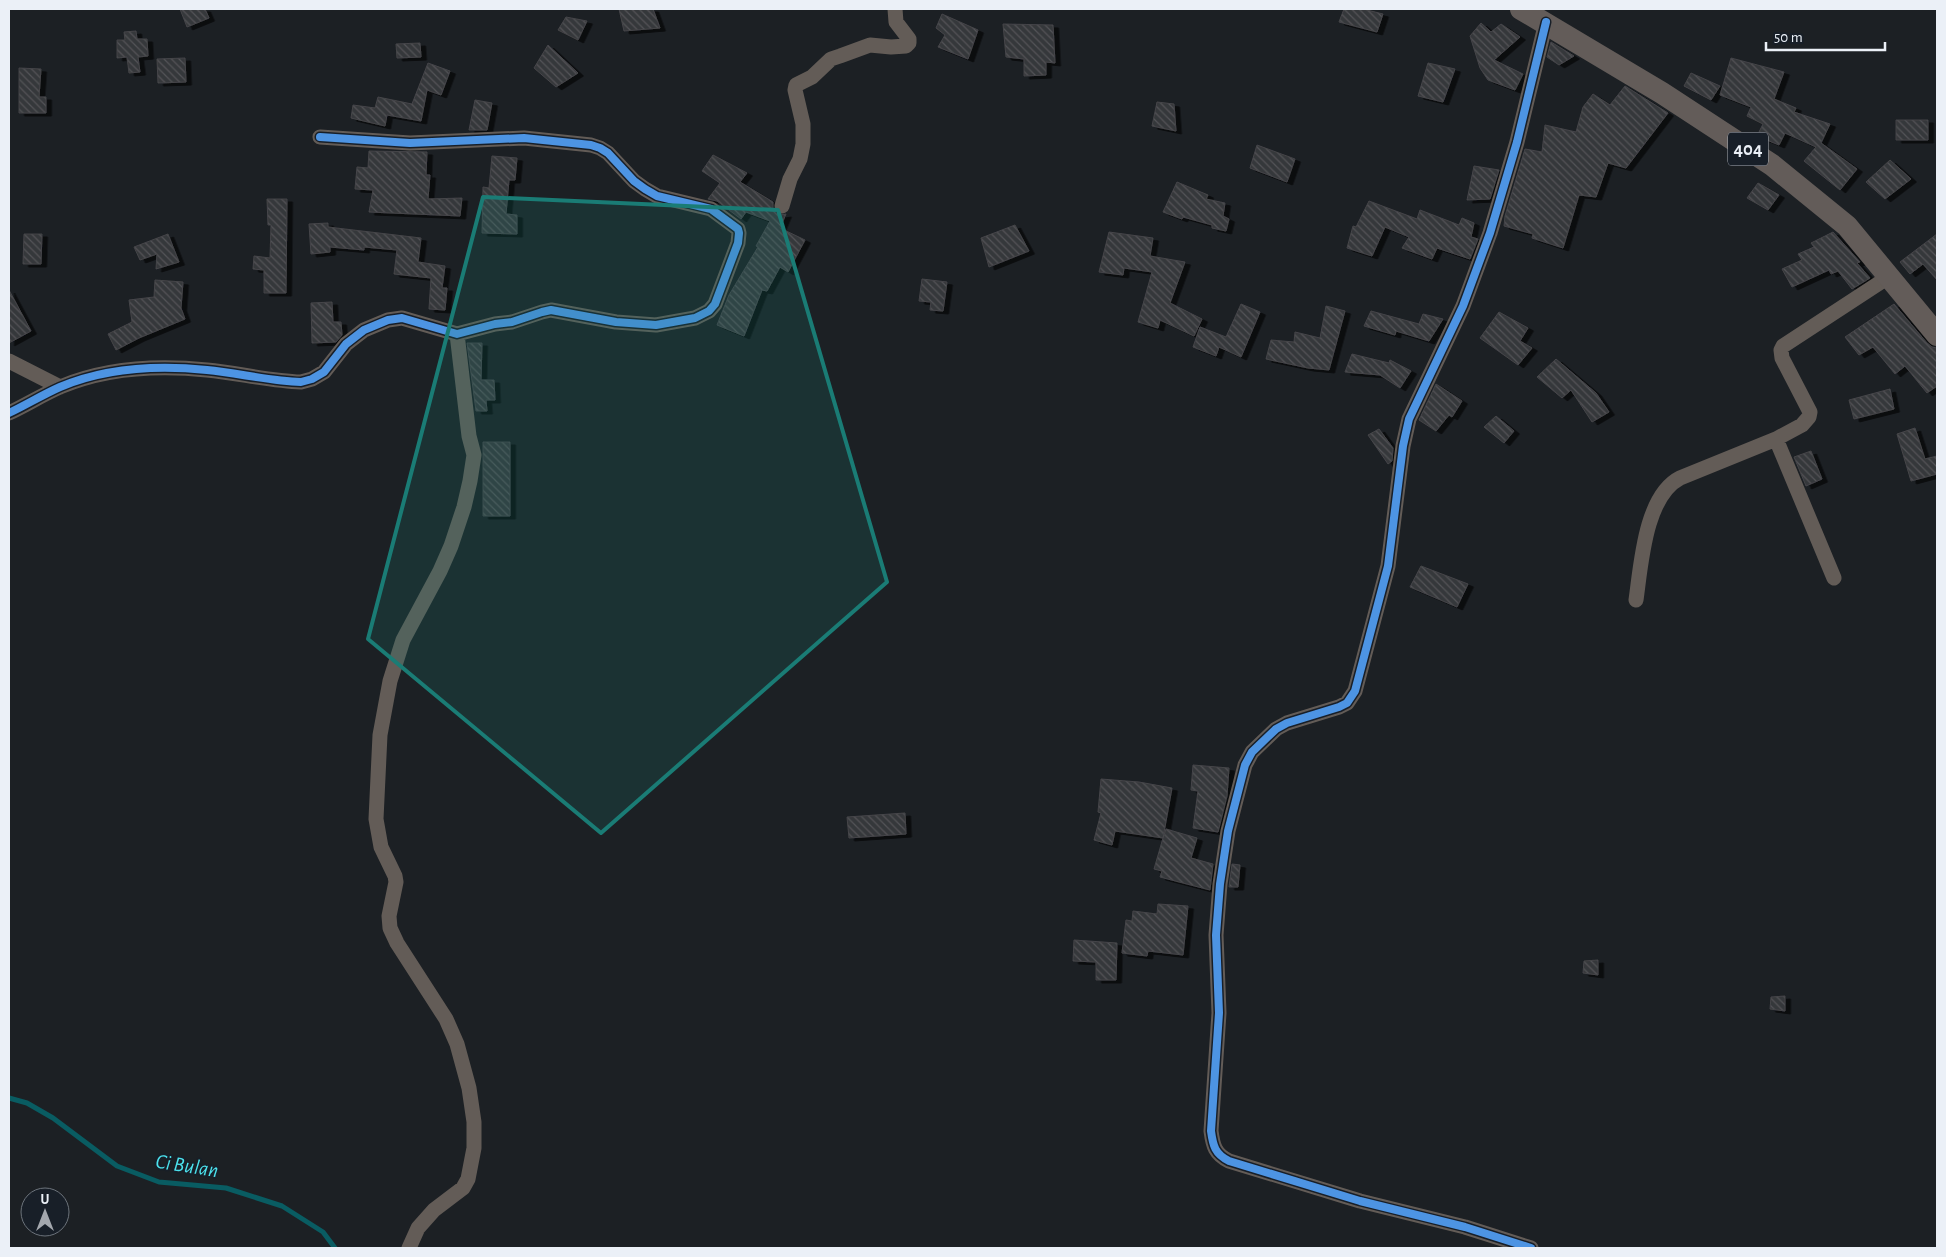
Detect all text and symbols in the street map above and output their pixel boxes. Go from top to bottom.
scale bar [1766,20,1885,52]
text: 50 m [1774,30,1803,45]
road number: 404 [1728,132,1768,166]
water label: Ci Bulan [154,1151,220,1181]
north arrow [20,1187,70,1237]
text: U [41,1193,50,1207]

